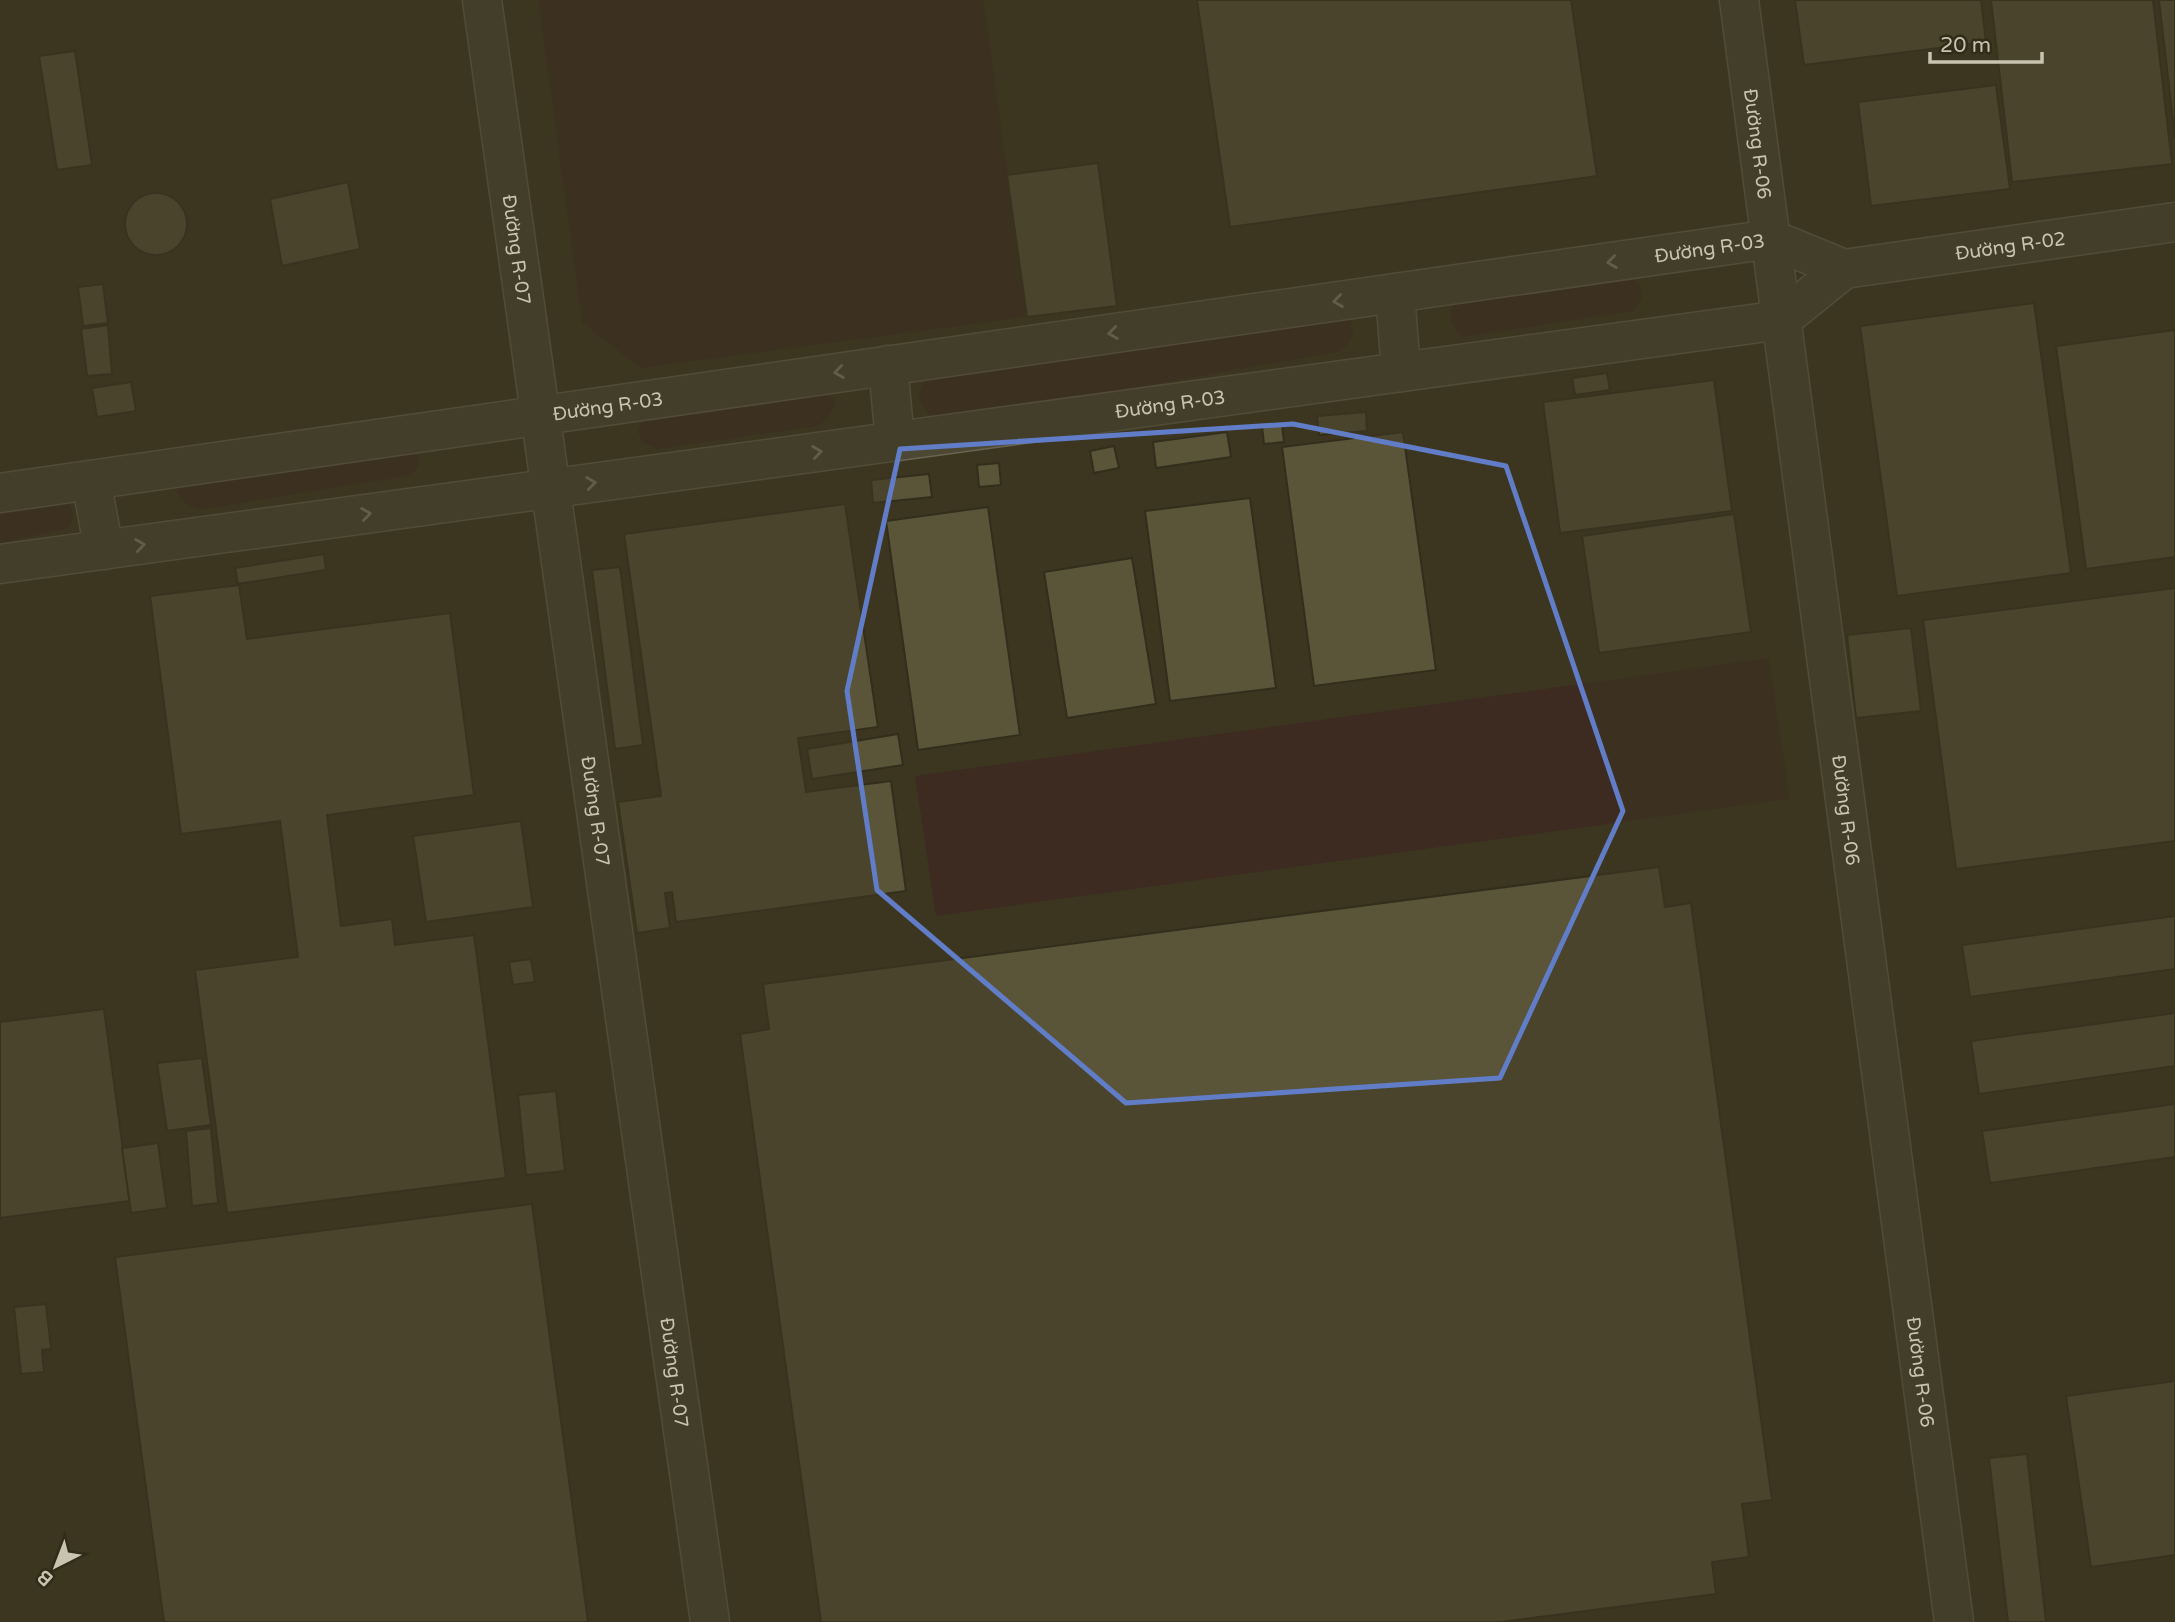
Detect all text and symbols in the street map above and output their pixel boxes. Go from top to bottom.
scale bar [1930,21,2042,65]
text: 20 m [1940,33,1991,58]
street label: Đường R-06 [1739,87,1775,201]
street label: Đường R-07 [497,193,535,306]
street label: Đường R-02 [1954,228,2067,265]
street label: Đường R-03 [1653,230,1766,268]
one-way arrow [1606,254,1618,269]
one-way arrow [1332,293,1344,308]
one-way arrow [1107,325,1119,340]
one-way arrow [833,364,845,379]
street label: Đường R-03 [1114,386,1227,423]
street label: Đường R-03 [551,388,665,426]
one-way arrow [811,445,822,460]
one-way arrow [585,476,597,491]
one-way arrow [360,507,372,522]
one-way arrow [135,537,146,552]
street label: Đường R-06 [1827,753,1864,867]
street label: Đường R-07 [576,755,614,868]
street label: Đường R-07 [655,1316,693,1429]
street label: Đường R-06 [1902,1316,1938,1429]
north arrow [21,1531,91,1601]
text: B [33,1565,58,1590]

